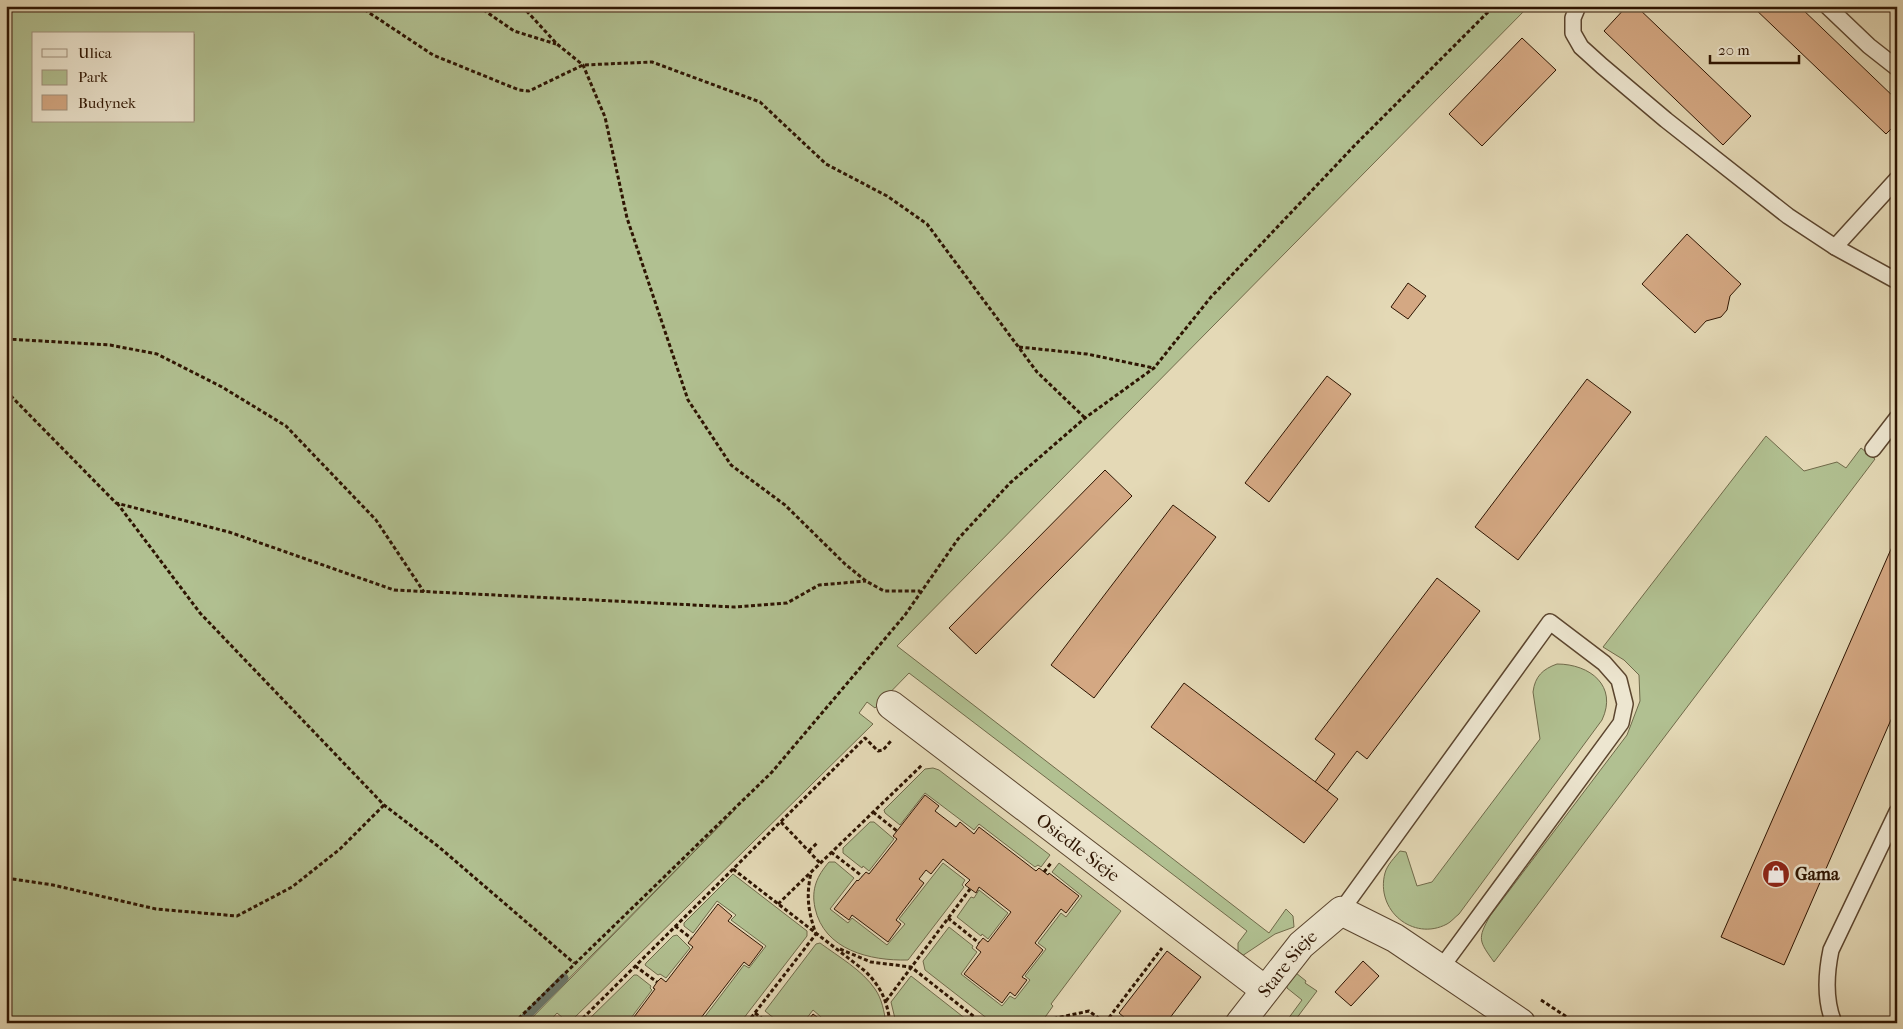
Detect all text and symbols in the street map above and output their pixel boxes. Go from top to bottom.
legend [32,32,195,122]
scale bar [1710,32,1799,64]
text: 20 m [1718,41,1750,59]
text: Ulica [78,44,113,62]
text: Park [78,68,108,86]
text: Budynek [78,94,136,112]
street label: Osiedle Sieje [1032,809,1124,886]
shop icon: Gama [1761,859,1791,889]
place label: Gama [1795,864,1840,885]
street label: Stare Sieje [1254,926,1322,1002]

